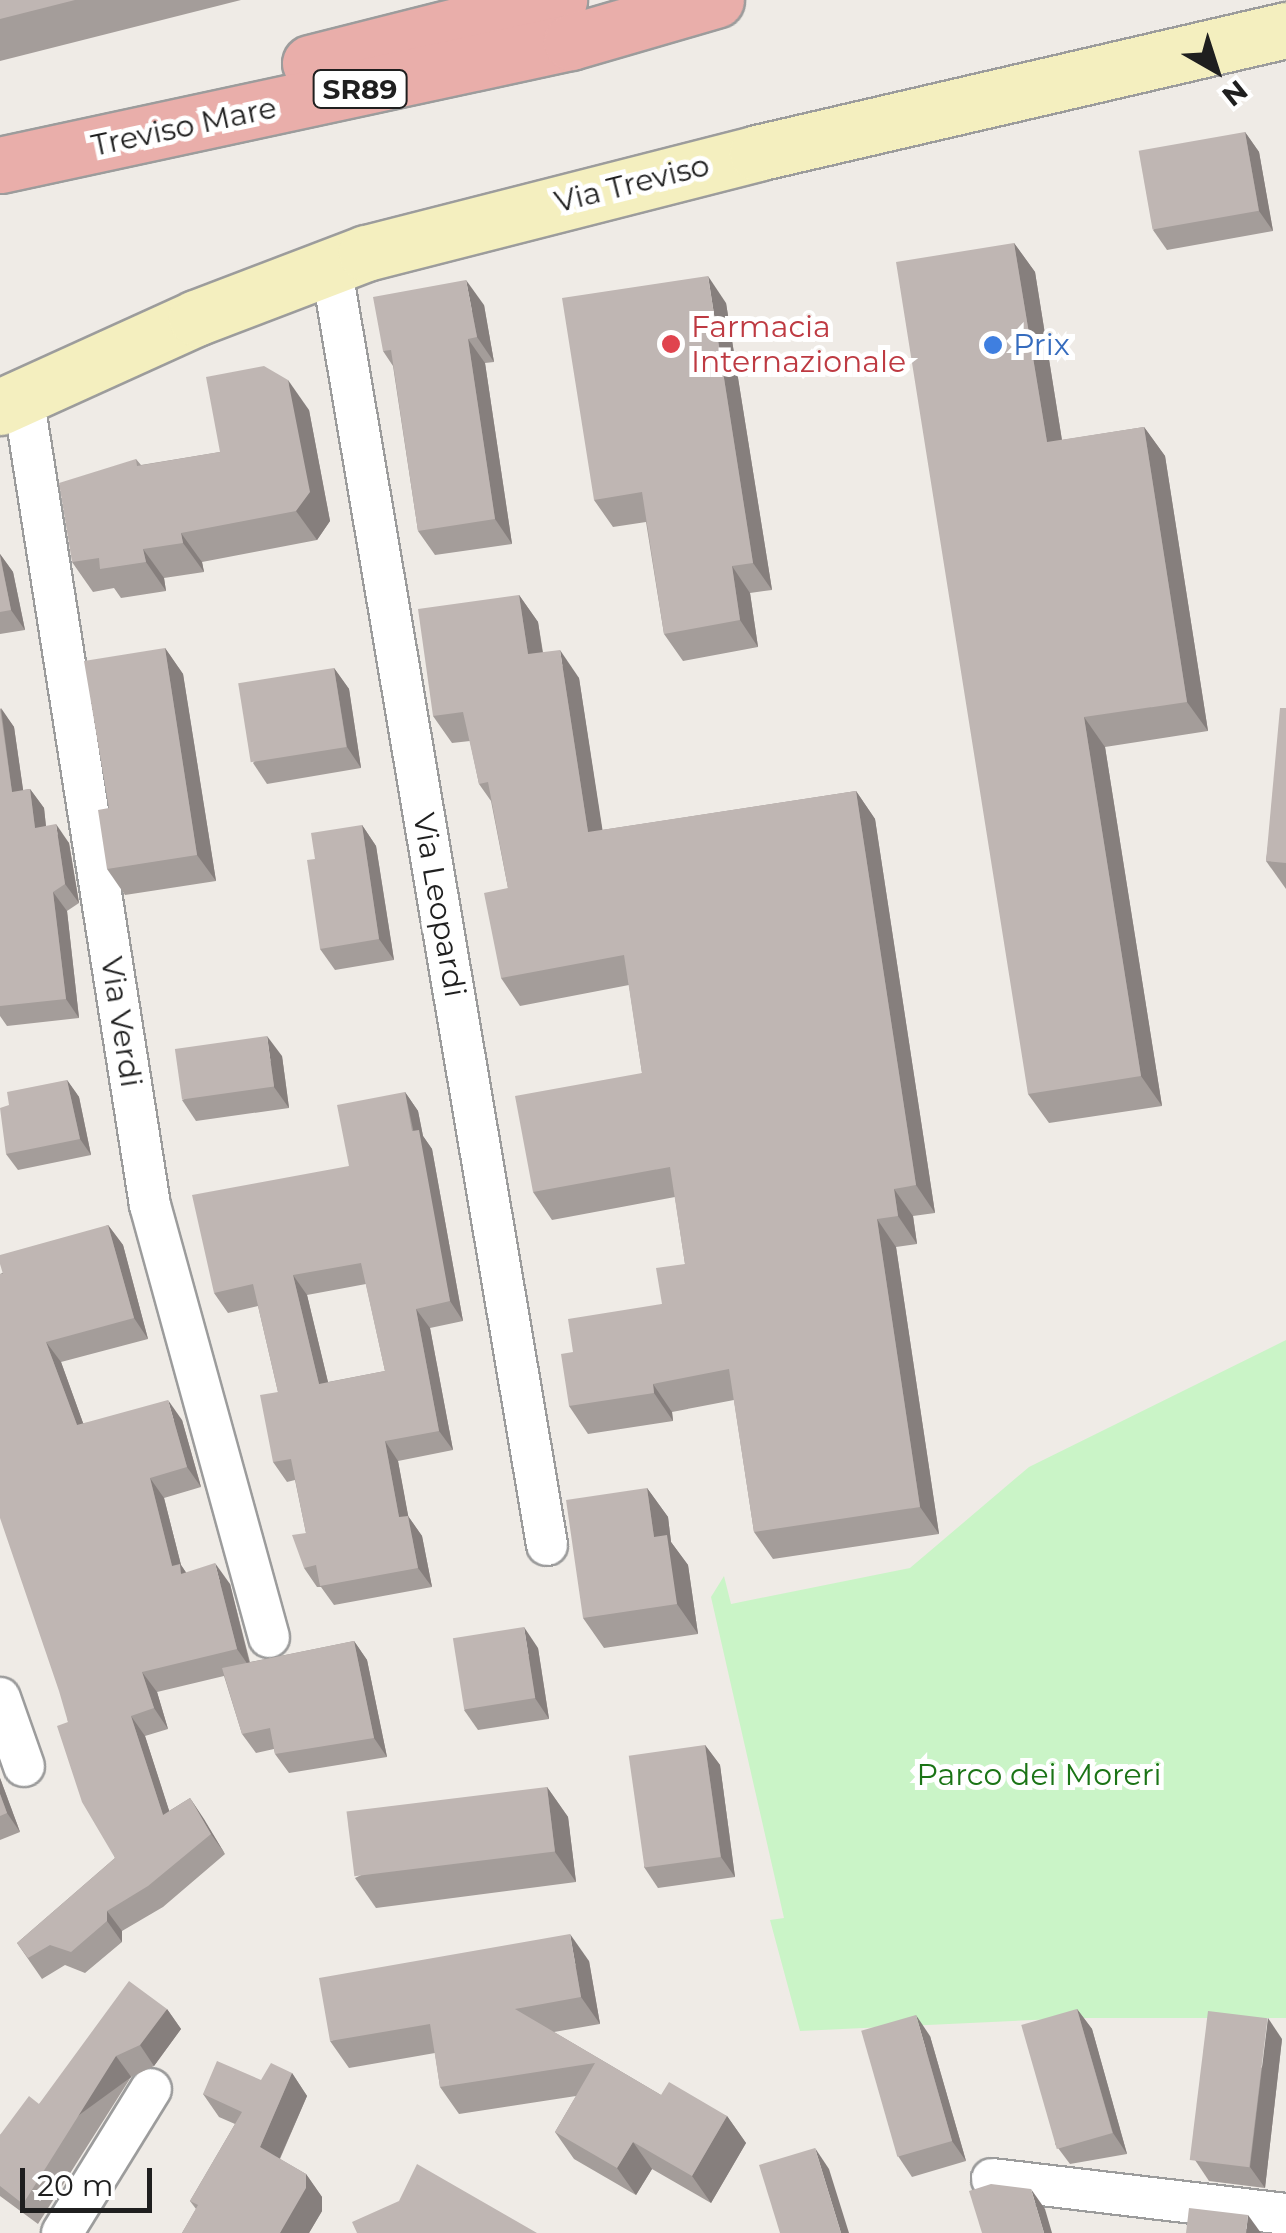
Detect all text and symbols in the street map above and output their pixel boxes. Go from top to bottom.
north arrow [1166,20,1266,120]
road number: SR89 [312,66,408,112]
text: N [1215,73,1254,114]
street label: Treviso Mare [88,90,280,164]
street label: Via Treviso [551,147,713,221]
place label: Farmacia Internazionale [691,309,906,380]
place label: Prix [1013,327,1070,363]
marker: Farmacia Internazionale [660,333,682,355]
marker: Prix [982,334,1004,356]
street label: Via Leopardi [405,810,473,1000]
street label: Via Verdi [93,954,149,1090]
park label: Parco dei Moreri [916,1757,1162,1793]
scale bar [25,2148,158,2210]
text: 20 m [37,2167,114,2204]

